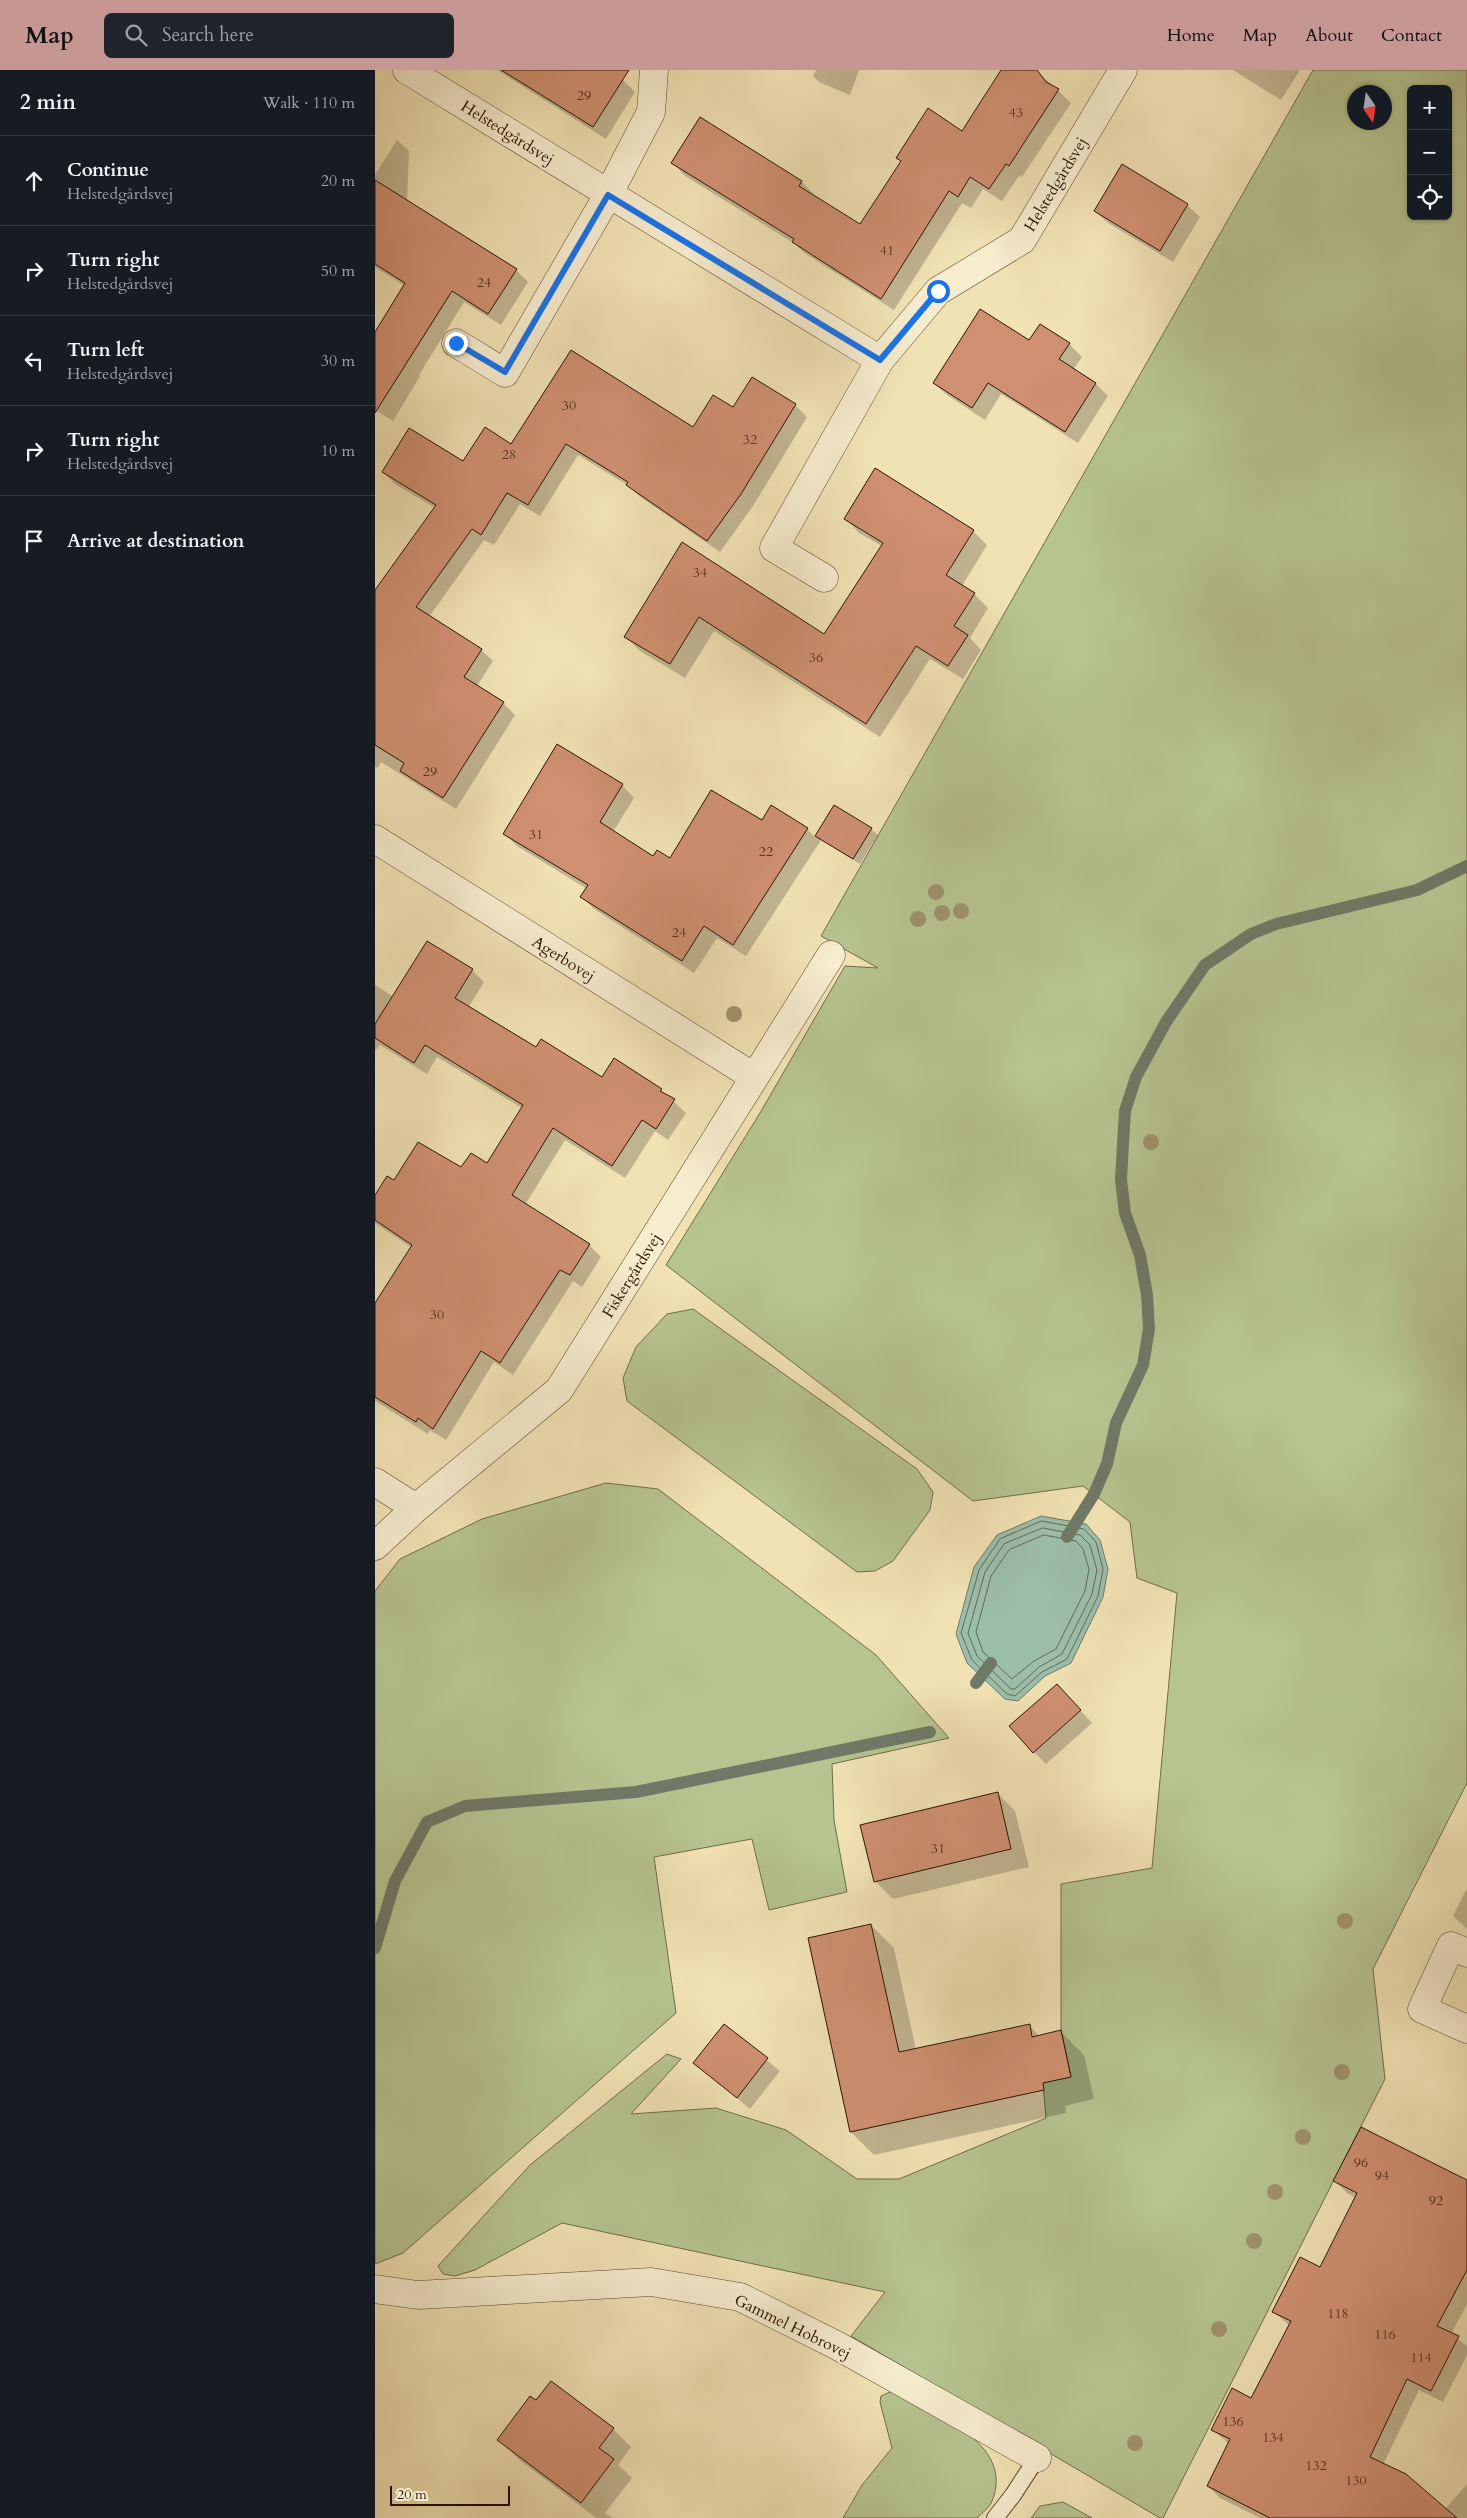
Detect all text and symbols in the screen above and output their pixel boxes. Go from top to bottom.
search box [104,13,454,58]
text: Map [25,19,74,52]
icon: search [122,21,150,49]
text: Search here [162,22,254,48]
text: Home [1167,23,1215,48]
text: Map [1243,23,1277,48]
text: About [1305,23,1353,48]
text: Contact [1381,23,1442,48]
north arrow [1347,85,1392,130]
map controls [1407,85,1452,220]
button: + [1407,85,1452,130]
house number: 29 [577,86,591,105]
text: 2 min [20,88,76,117]
text: Walk · 110 m [263,92,355,114]
street label: Helstedgårdsvej [457,95,558,170]
house number: 43 [1009,103,1023,122]
button: − [1407,130,1452,175]
street label: Helstedgårdsvej [1019,133,1093,236]
text: Continue [67,157,149,183]
icon: ahead [20,167,48,195]
text: 20 m [321,170,355,192]
button: locate [1407,175,1452,220]
text: Helstedgårdsvej [67,183,173,205]
house number: 41 [880,241,894,260]
text: Turn right [67,247,159,273]
icon: right [20,257,48,285]
text: 50 m [321,260,355,282]
text: Helstedgårdsvej [67,273,173,295]
house number: 24 [477,273,491,292]
route start [927,280,950,303]
route end [445,332,468,355]
text: Turn left [67,337,144,363]
icon: left [20,347,48,375]
text: 30 m [321,350,355,372]
text: Helstedgårdsvej [67,363,173,385]
house number: 30 [562,396,576,415]
text: Turn right [67,427,159,453]
house number: 32 [743,430,757,449]
icon: right [20,437,48,465]
text: 10 m [321,440,355,462]
house number: 28 [502,445,516,464]
text: Helstedgårdsvej [67,453,173,475]
icon: arrive [20,527,48,555]
text: Arrive at destination [67,528,244,554]
house number: 34 [693,563,707,582]
house number: 36 [809,648,823,667]
house number: 29 [423,762,437,781]
house number: 31 [529,825,543,844]
house number: 22 [759,842,773,861]
house number: 24 [672,923,686,942]
street label: Agerbovej [528,931,599,987]
street label: Fiskergårdsvej [597,1229,667,1322]
house number: 30 [430,1305,444,1324]
house number: 31 [931,1839,945,1858]
house number: 96 [1354,2153,1368,2172]
house number: 94 [1375,2166,1389,2185]
house number: 92 [1429,2191,1443,2210]
street label: Gammel Hobrovej [731,2289,855,2365]
house number: 118 [1327,2304,1349,2323]
house number: 116 [1374,2325,1396,2344]
house number: 114 [1410,2348,1432,2367]
house number: 136 [1222,2412,1244,2431]
house number: 134 [1262,2428,1284,2447]
house number: 132 [1305,2456,1327,2475]
house number: 130 [1345,2471,1367,2490]
scale bar [390,2483,510,2506]
text: 20 m [397,2485,427,2504]

